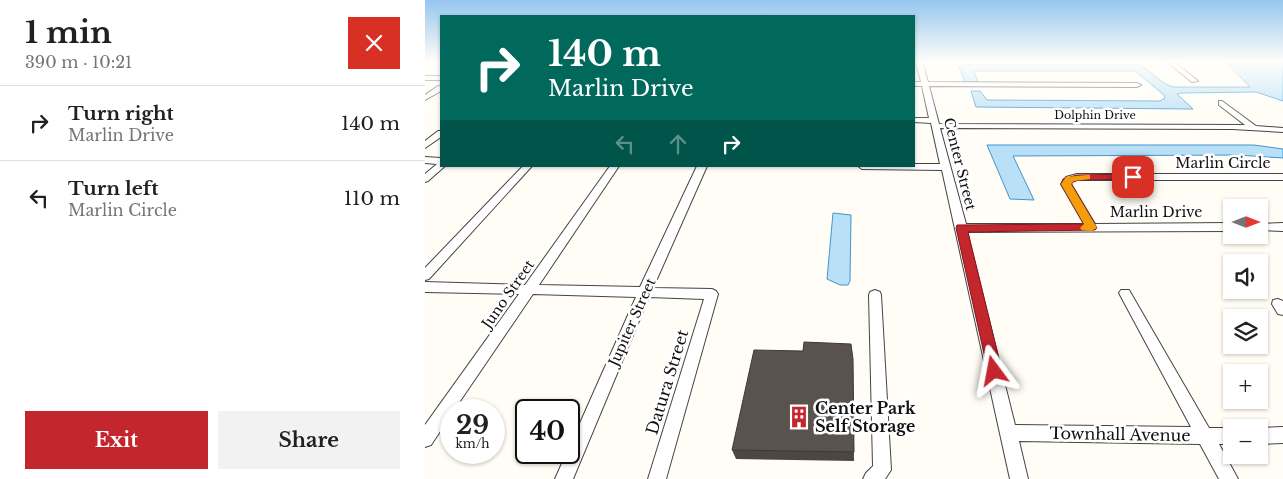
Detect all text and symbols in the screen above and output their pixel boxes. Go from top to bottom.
text: 1 min [25,14,112,51]
button: close [348,17,400,69]
text: 140 m [548,32,661,75]
icon: right [465,35,530,100]
text: 390 m · 10:21 [25,52,132,72]
text: Marlin Drive [548,75,694,102]
text: Turn right [68,102,174,125]
street label: Dolphin Drive [1054,108,1136,122]
icon: right [25,109,53,137]
text: 140 m [341,112,400,135]
street label: Center Street [940,116,980,213]
text: Marlin Drive [68,125,174,145]
icon: left [611,130,639,158]
icon: ahead [664,130,692,158]
icon: right [717,130,745,158]
street label: Marlin Circle [1175,154,1271,172]
pin [1112,156,1154,198]
icon: arrive [1119,163,1147,191]
text: Turn left [68,177,159,200]
icon: left [25,184,53,212]
text: 110 m [344,187,400,210]
north arrow [1223,199,1267,244]
map controls [1223,199,1268,464]
text: Marlin Circle [68,200,177,220]
street label: Marlin Drive [1110,203,1202,221]
button: sound [1223,254,1268,299]
street label: Juno Street [477,256,539,333]
street label: Jupiter Street [604,274,660,371]
button: layers [1223,309,1268,354]
street label: Datura Street [642,327,692,437]
position arrow [967,344,1019,396]
button: + [1223,364,1268,409]
place label: Center Park Self Storage [815,398,916,436]
speed limit sign: 40 [515,399,580,464]
building icon: Center Park Self Storage [786,404,812,430]
text: 29 [456,410,489,441]
button: Exit [25,411,208,469]
button: Share [218,411,400,469]
button: − [1223,419,1268,464]
street label: Townhall Avenue [1049,423,1191,445]
text: km/h [455,436,490,451]

